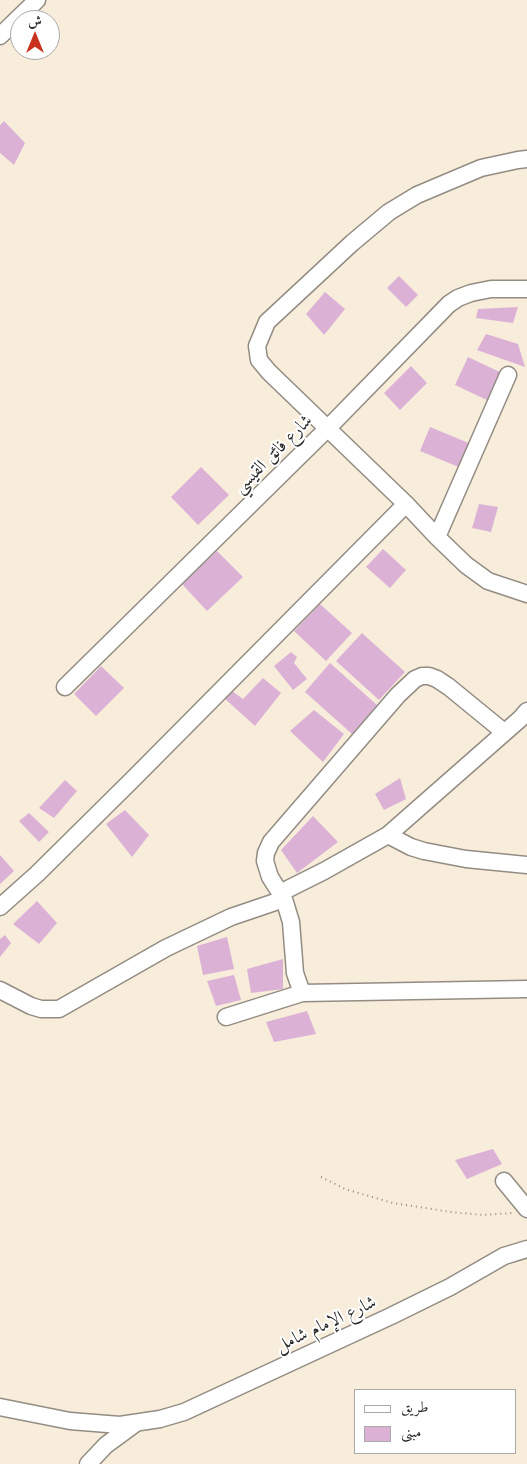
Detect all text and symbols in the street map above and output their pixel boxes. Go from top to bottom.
north arrow [10,10,60,60]
text: ش [28,12,42,30]
street label: شارع فائق القيسي [229,410,317,498]
street label: شارع الإمام شامل [272,1291,380,1357]
legend [354,1389,517,1454]
text: طريق [401,1397,428,1416]
text: مبنى [401,1422,421,1441]

